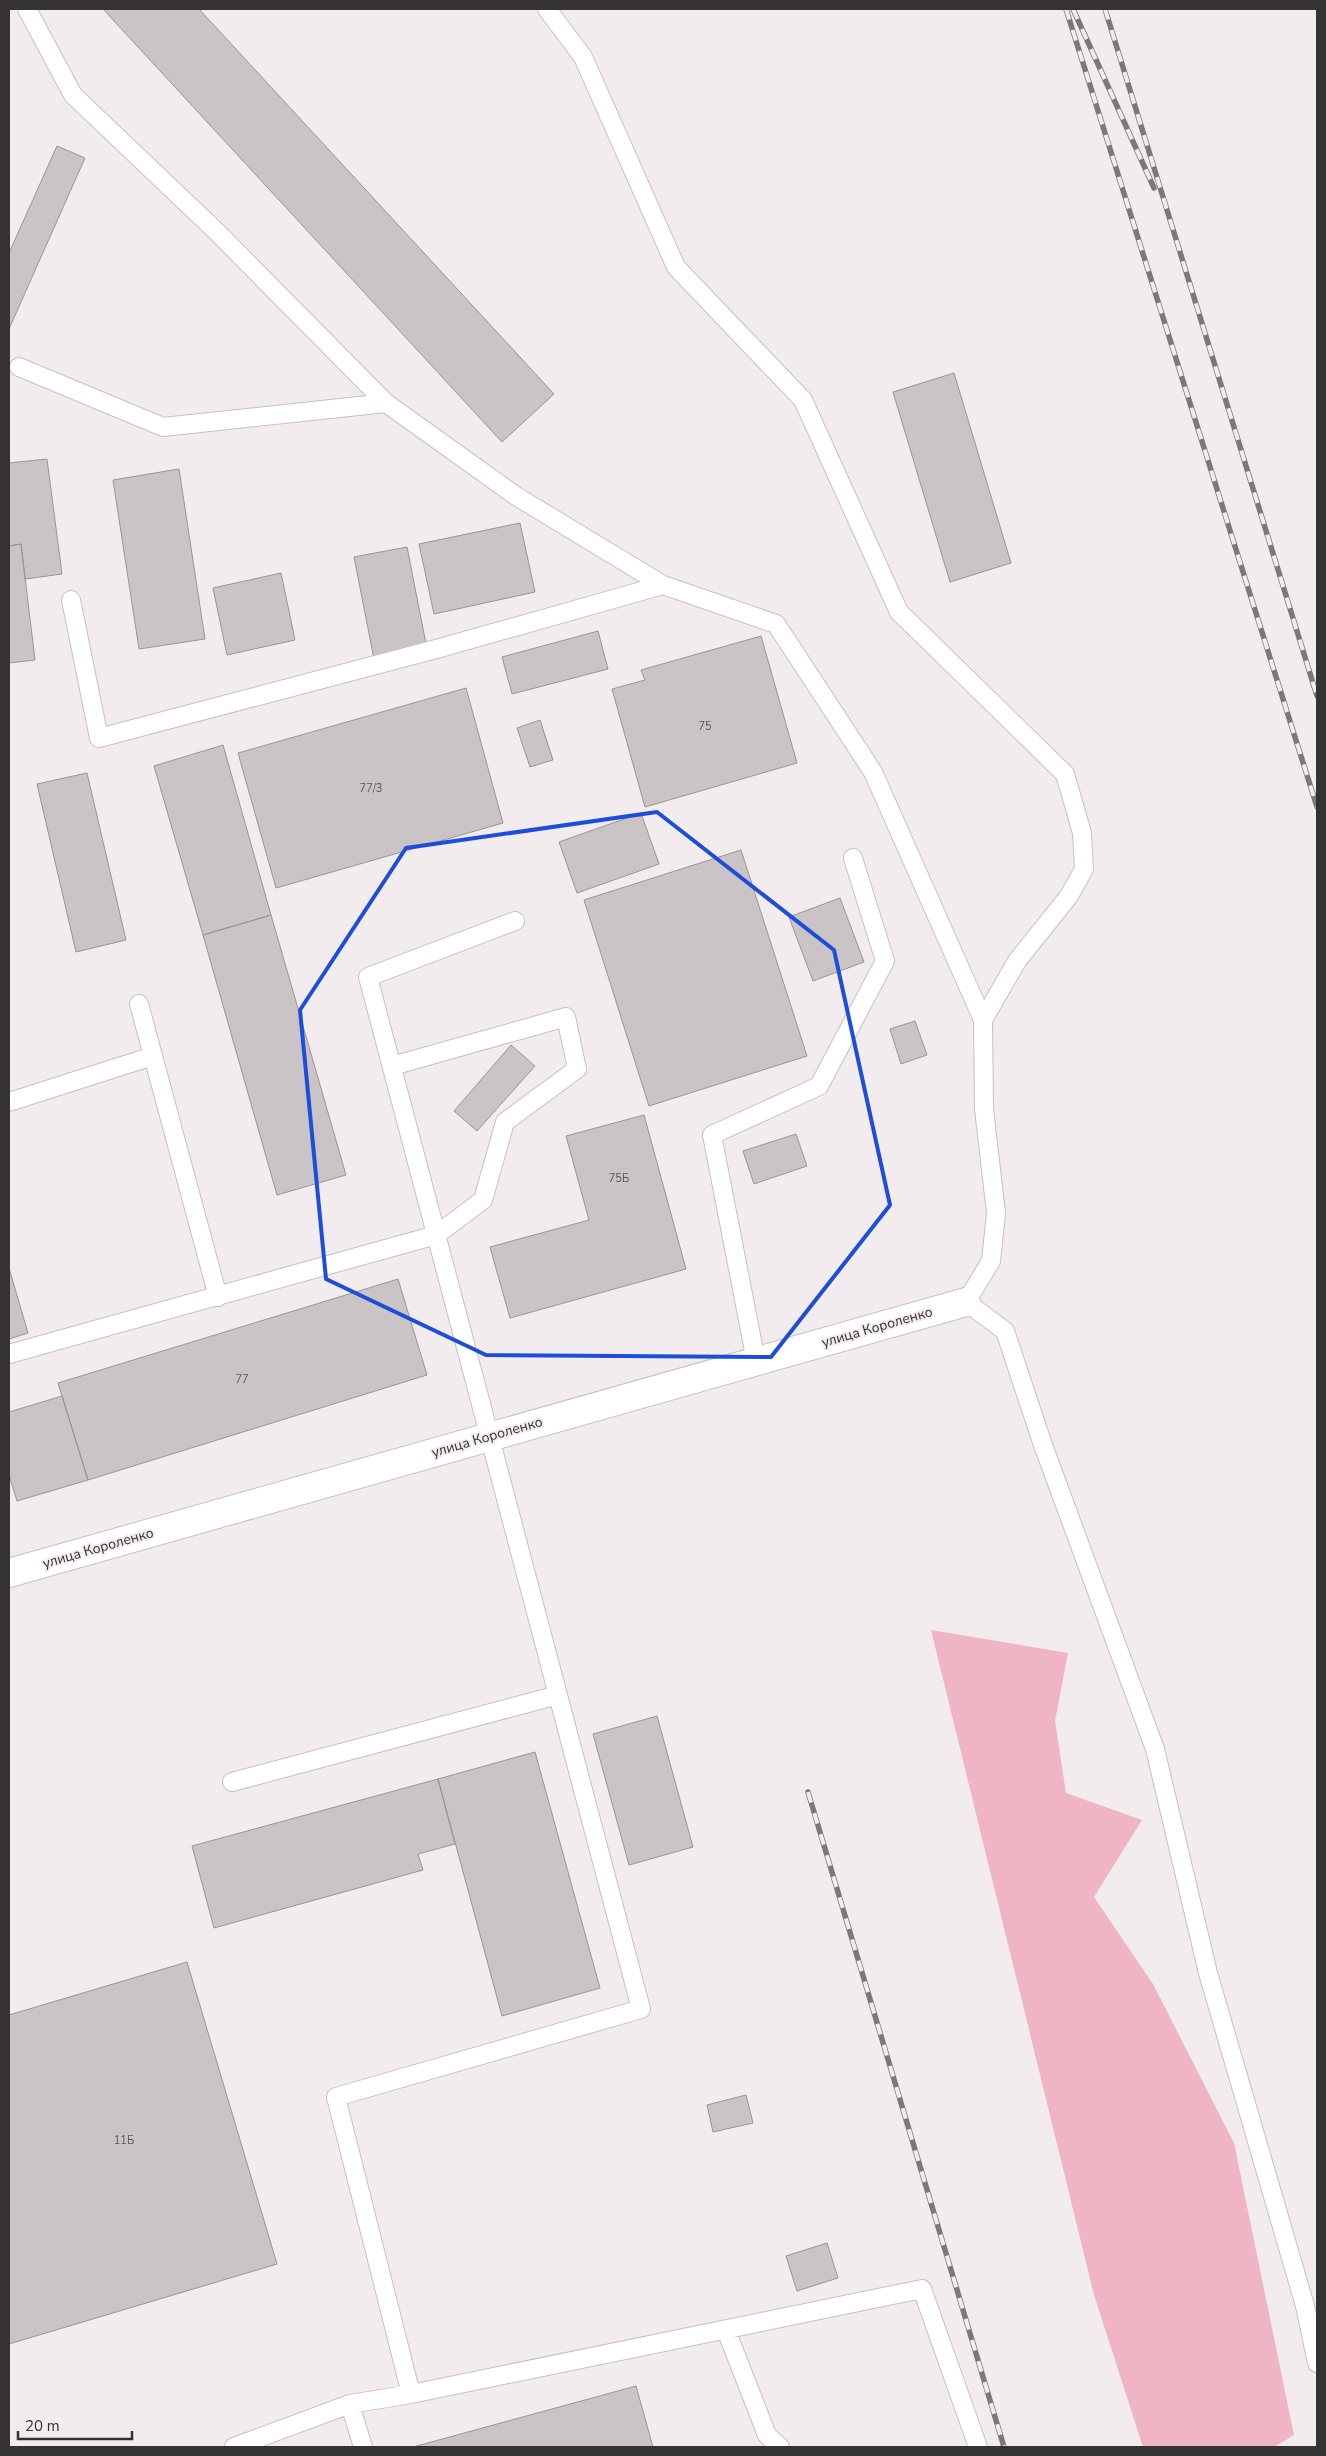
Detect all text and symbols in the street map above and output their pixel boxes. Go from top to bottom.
house number: 75 [698,719,712,734]
house number: 77/3 [360,781,382,796]
house number: 75Б [609,1171,629,1186]
street label: улица Короленко [819,1302,935,1352]
house number: 77 [235,1372,249,1387]
street label: улица Короленко [429,1412,545,1462]
street label: улица Короленко [40,1523,156,1573]
house number: 11Б [114,2133,134,2148]
scale bar [18,2408,131,2440]
text: 20 m [25,2416,60,2436]

